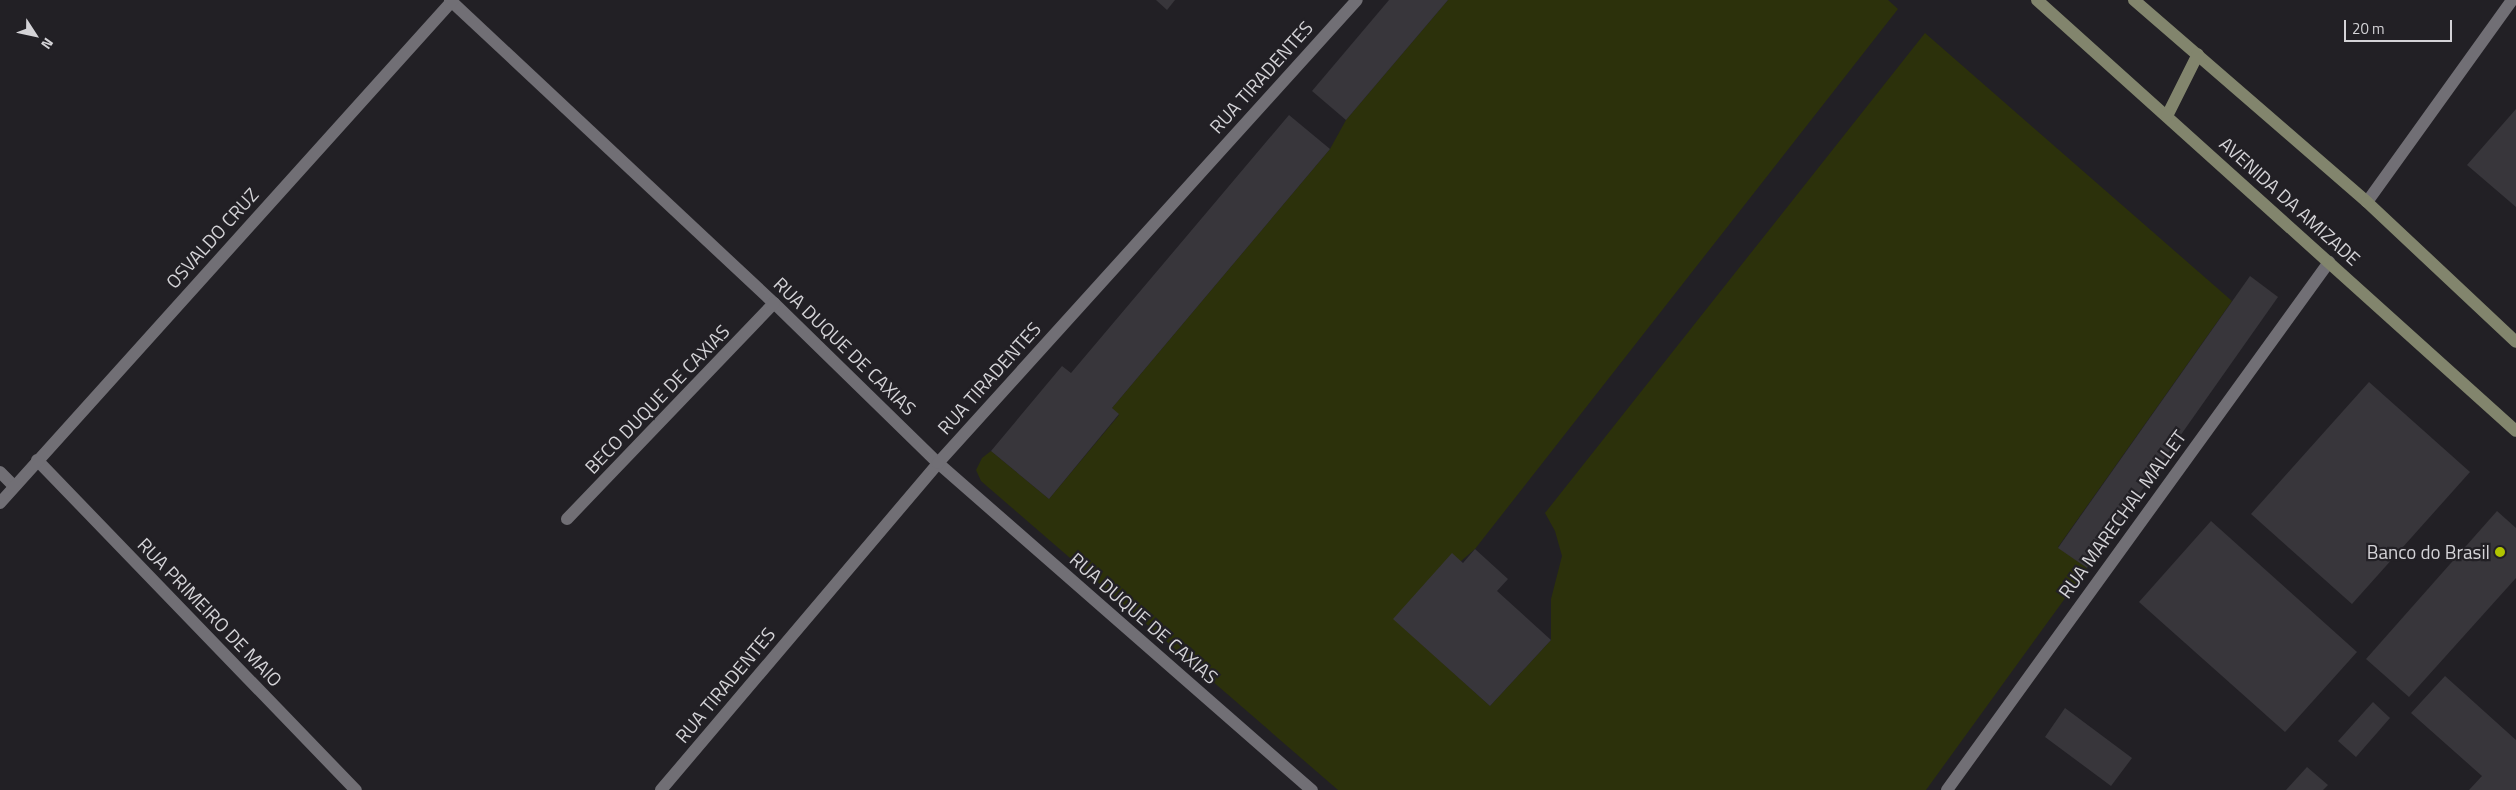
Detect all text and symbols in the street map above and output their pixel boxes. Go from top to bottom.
north arrow [10,10,60,60]
scale bar [2346,10,2454,42]
street label: RUA TIRADENTES [1205,16,1317,138]
text: 20 m [2352,17,2385,40]
text: N [36,34,59,54]
street label: AVENIDA DA AMIZADE [2215,132,2365,270]
street label: OSVALDO CRUZ [161,183,263,293]
street label: RUA DUQUE DE CAXIAS [769,272,921,420]
street label: RUA TIRADENTES [933,317,1045,439]
street label: BECO DUQUE DE CAXIAS [580,320,734,478]
street label: RUA MARECHAL MALLET [2053,425,2191,603]
street label: RUA PRIMEIRO DE MAIO [133,533,287,691]
place label: Banco do Brasil [2367,541,2490,563]
marker: Banco do Brasil [2494,546,2506,558]
street label: RUA DUQUE DE CAXIAS [1065,548,1223,688]
street label: RUA TIRADENTES [670,623,780,747]

